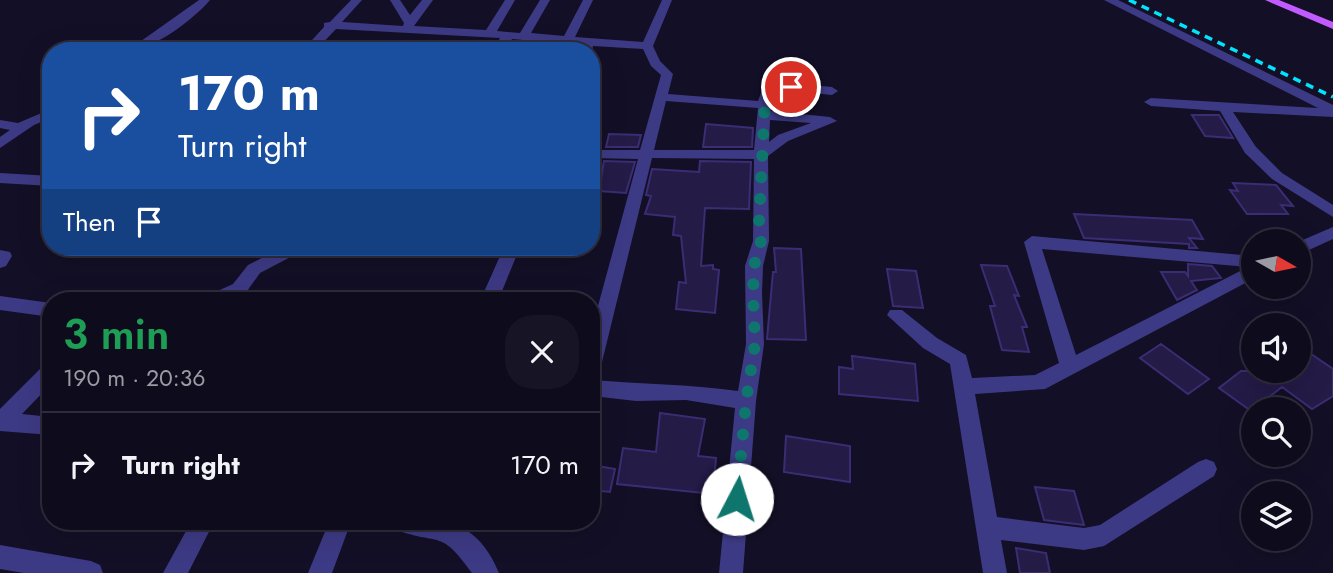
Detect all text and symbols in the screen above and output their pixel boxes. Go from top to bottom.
pin [761,57,821,117]
text: 170 m [178,58,320,128]
icon: arrive [772,68,810,106]
icon: right [63,70,154,161]
text: Turn right [178,123,307,169]
text: Then [63,203,116,241]
icon: arrive [130,203,168,241]
north arrow [1241,229,1311,299]
map controls [1241,229,1311,551]
text: 3 min [63,304,169,365]
button: sound [1241,313,1311,383]
button: close [505,315,579,389]
text: 190 m · 20:36 [63,361,206,395]
button: search [1241,397,1311,467]
icon: right [63,446,101,484]
text: Turn right [122,446,240,484]
text: 170 m [510,446,579,484]
position arrow [700,462,774,536]
button: layers [1241,481,1311,551]

